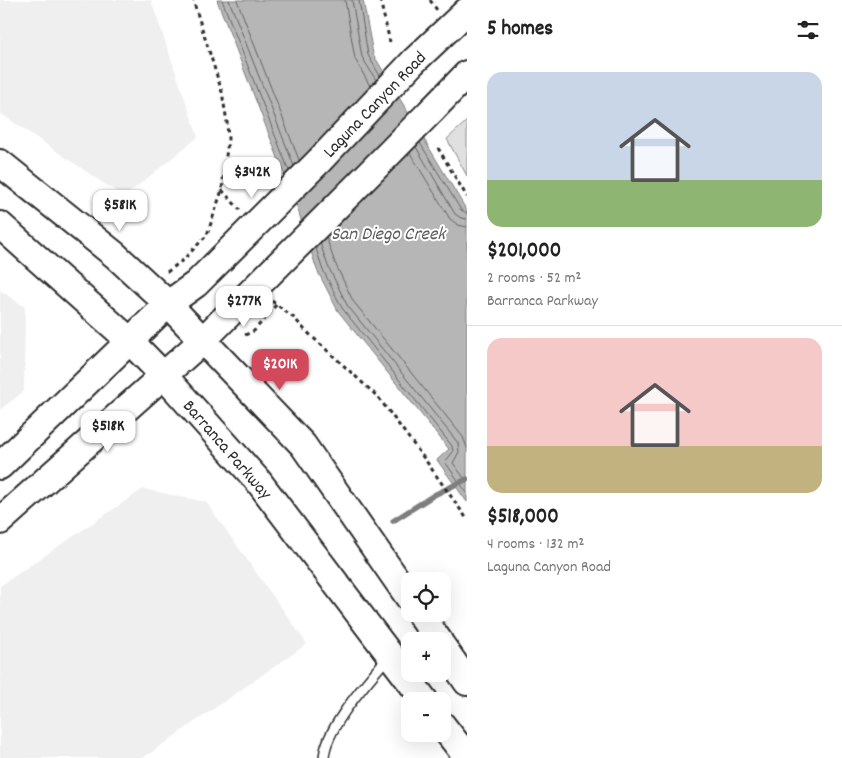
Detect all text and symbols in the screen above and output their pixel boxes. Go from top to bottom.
text: 5 homes [487,15,553,45]
icon: filters [794,16,822,44]
street label: Laguna Canyon Road [318,47,433,165]
icon: home [610,105,700,195]
pin: $342K [217,156,287,199]
text: $342K [234,161,270,184]
pin: $581K [85,190,155,232]
text: $581K [104,194,136,217]
water label: San Diego Creek [331,222,447,249]
text: $201,000 [487,237,561,267]
text: 2 rooms · 52 m² [487,267,581,290]
pin: $277K [209,286,279,328]
text: $277K [227,290,261,313]
text: Barranca Parkway [487,290,598,313]
pin: $201K [245,348,315,391]
text: $201K [263,353,297,376]
icon: home [610,370,700,460]
street label: Barranca Parkway [176,395,277,506]
pin: $518K [73,410,143,453]
text: $518K [92,415,124,438]
text: $518,000 [487,503,559,533]
text: 4 rooms · 132 m² [487,533,584,556]
text: Laguna Canyon Road [487,556,611,579]
map controls [401,572,451,742]
button: locate [401,572,451,622]
button: + [401,632,451,682]
button: − [401,692,451,742]

